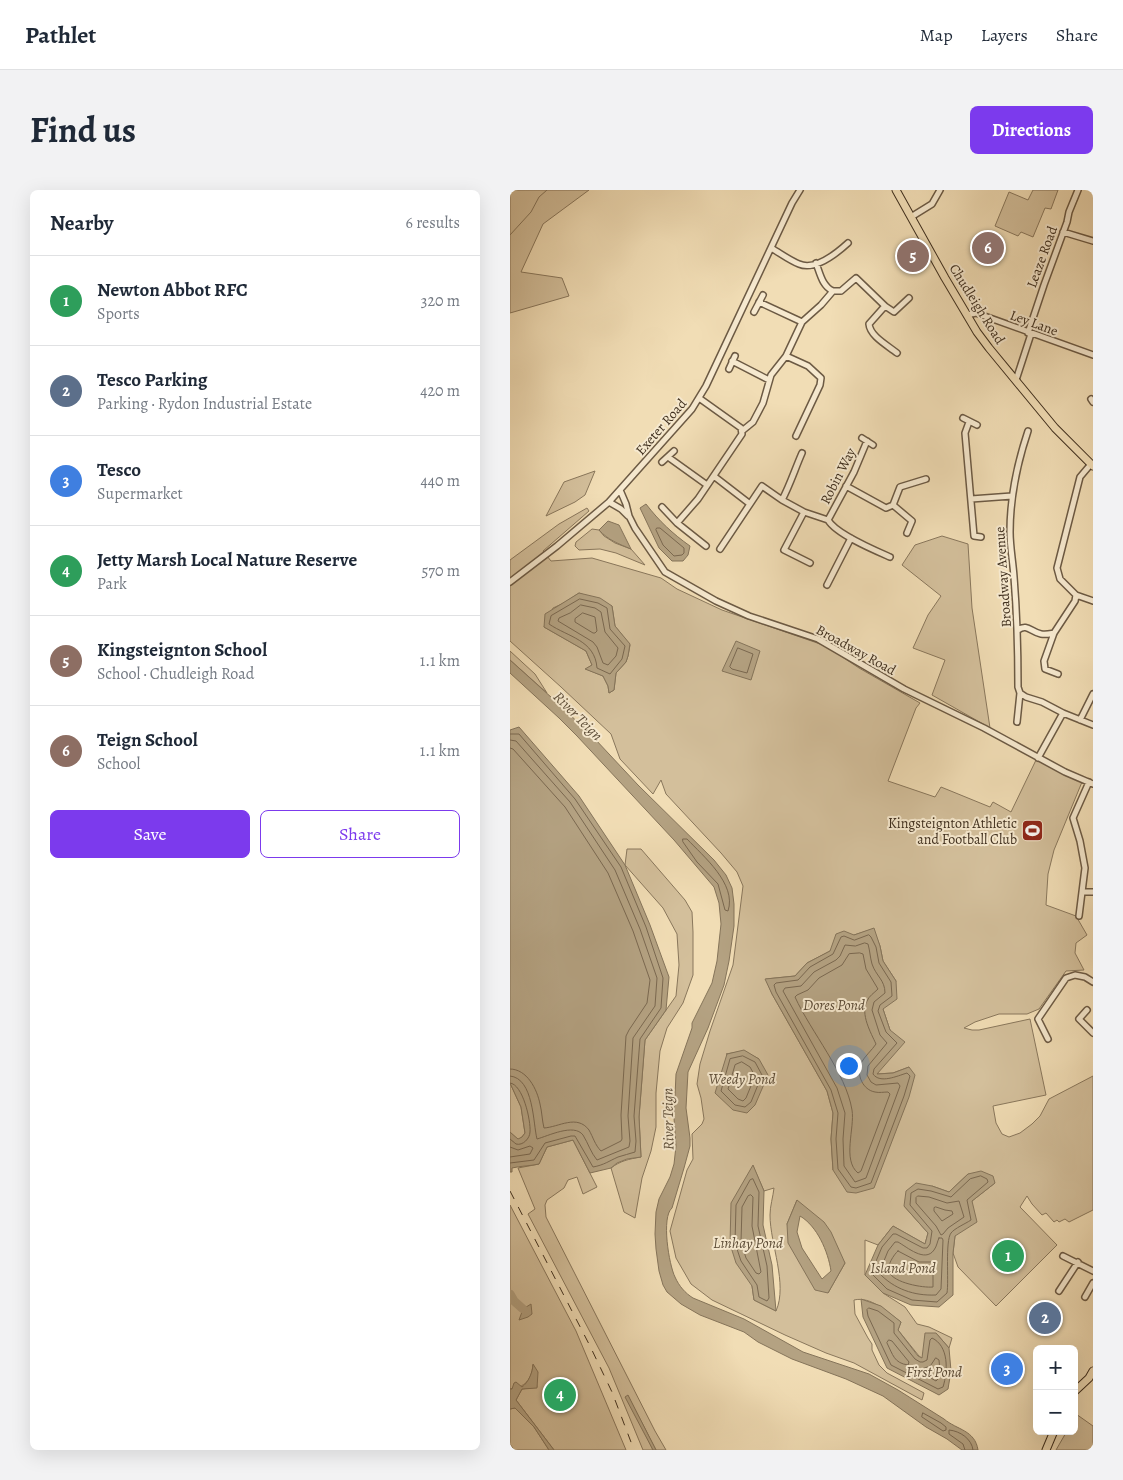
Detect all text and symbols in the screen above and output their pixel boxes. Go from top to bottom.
text: Pathlet [25,19,96,51]
text: Map [920,23,953,47]
text: Layers [981,23,1028,47]
text: Share [1056,23,1098,47]
text: Find us [30,106,136,154]
button: Directions [970,106,1093,154]
text: Nearby [50,209,113,237]
text: 6 results [406,212,460,234]
street label: Leaze Road [1022,223,1062,291]
pin: 6 [972,229,1004,267]
pin: 5 [897,237,929,275]
street label: Chudleigh Road [945,260,1010,348]
text: Newton Abbot RFC [97,277,248,303]
text: 1 [63,290,69,312]
text: 320 m [421,290,460,312]
text: Sports [97,303,140,325]
street label: Ley Lane [1007,306,1061,340]
text: Tesco Parking [97,367,208,393]
text: 2 [62,380,70,402]
text: 420 m [420,380,460,402]
text: Parking · Rydon Industrial Estate [97,393,312,415]
street label: Exeter Road [631,394,691,459]
street label: Robin Way [816,444,861,508]
text: Tesco [97,457,141,483]
text: 3 [63,470,69,492]
text: 440 m [420,470,460,492]
text: Supermarket [97,483,183,505]
street label: Broadway Avenue [990,526,1016,628]
text: Jetty Marsh Local Nature Reserve [97,547,357,573]
text: 4 [62,560,70,582]
text: 570 m [421,560,460,582]
text: Park [97,573,127,595]
street label: Broadway Road [813,620,900,680]
text: Kingsteignton School [97,637,267,663]
text: 5 [63,650,69,672]
text: 1.1 km [420,650,460,672]
text: School · Chudleigh Road [97,663,254,685]
water label: River Teign [549,687,607,745]
text: Teign School [97,727,198,753]
text: 6 [62,740,70,762]
text: 1.1 km [420,740,460,762]
text: School [97,753,140,775]
button: Save [50,810,250,858]
button: Share [260,810,460,858]
place label: Kingsteignton Athletic and Football Club [888,814,1017,849]
sports icon: Kingsteignton Athletic and Football Club [1021,819,1045,843]
water label: Dores Pond [803,995,865,1015]
your location [836,1053,862,1079]
water label: Weedy Pond [709,1069,775,1089]
water label: River Teign [657,1088,679,1150]
water label: Linhay Pond [713,1233,783,1253]
pin: 1 [992,1237,1024,1275]
water label: Island Pond [870,1258,936,1278]
pin: 2 [1029,1299,1061,1337]
map controls [1033,1345,1078,1435]
button: + [1033,1345,1078,1390]
pin: 3 [991,1350,1023,1388]
water label: First Pond [906,1362,962,1382]
pin: 4 [544,1376,576,1414]
button: − [1033,1390,1078,1435]

